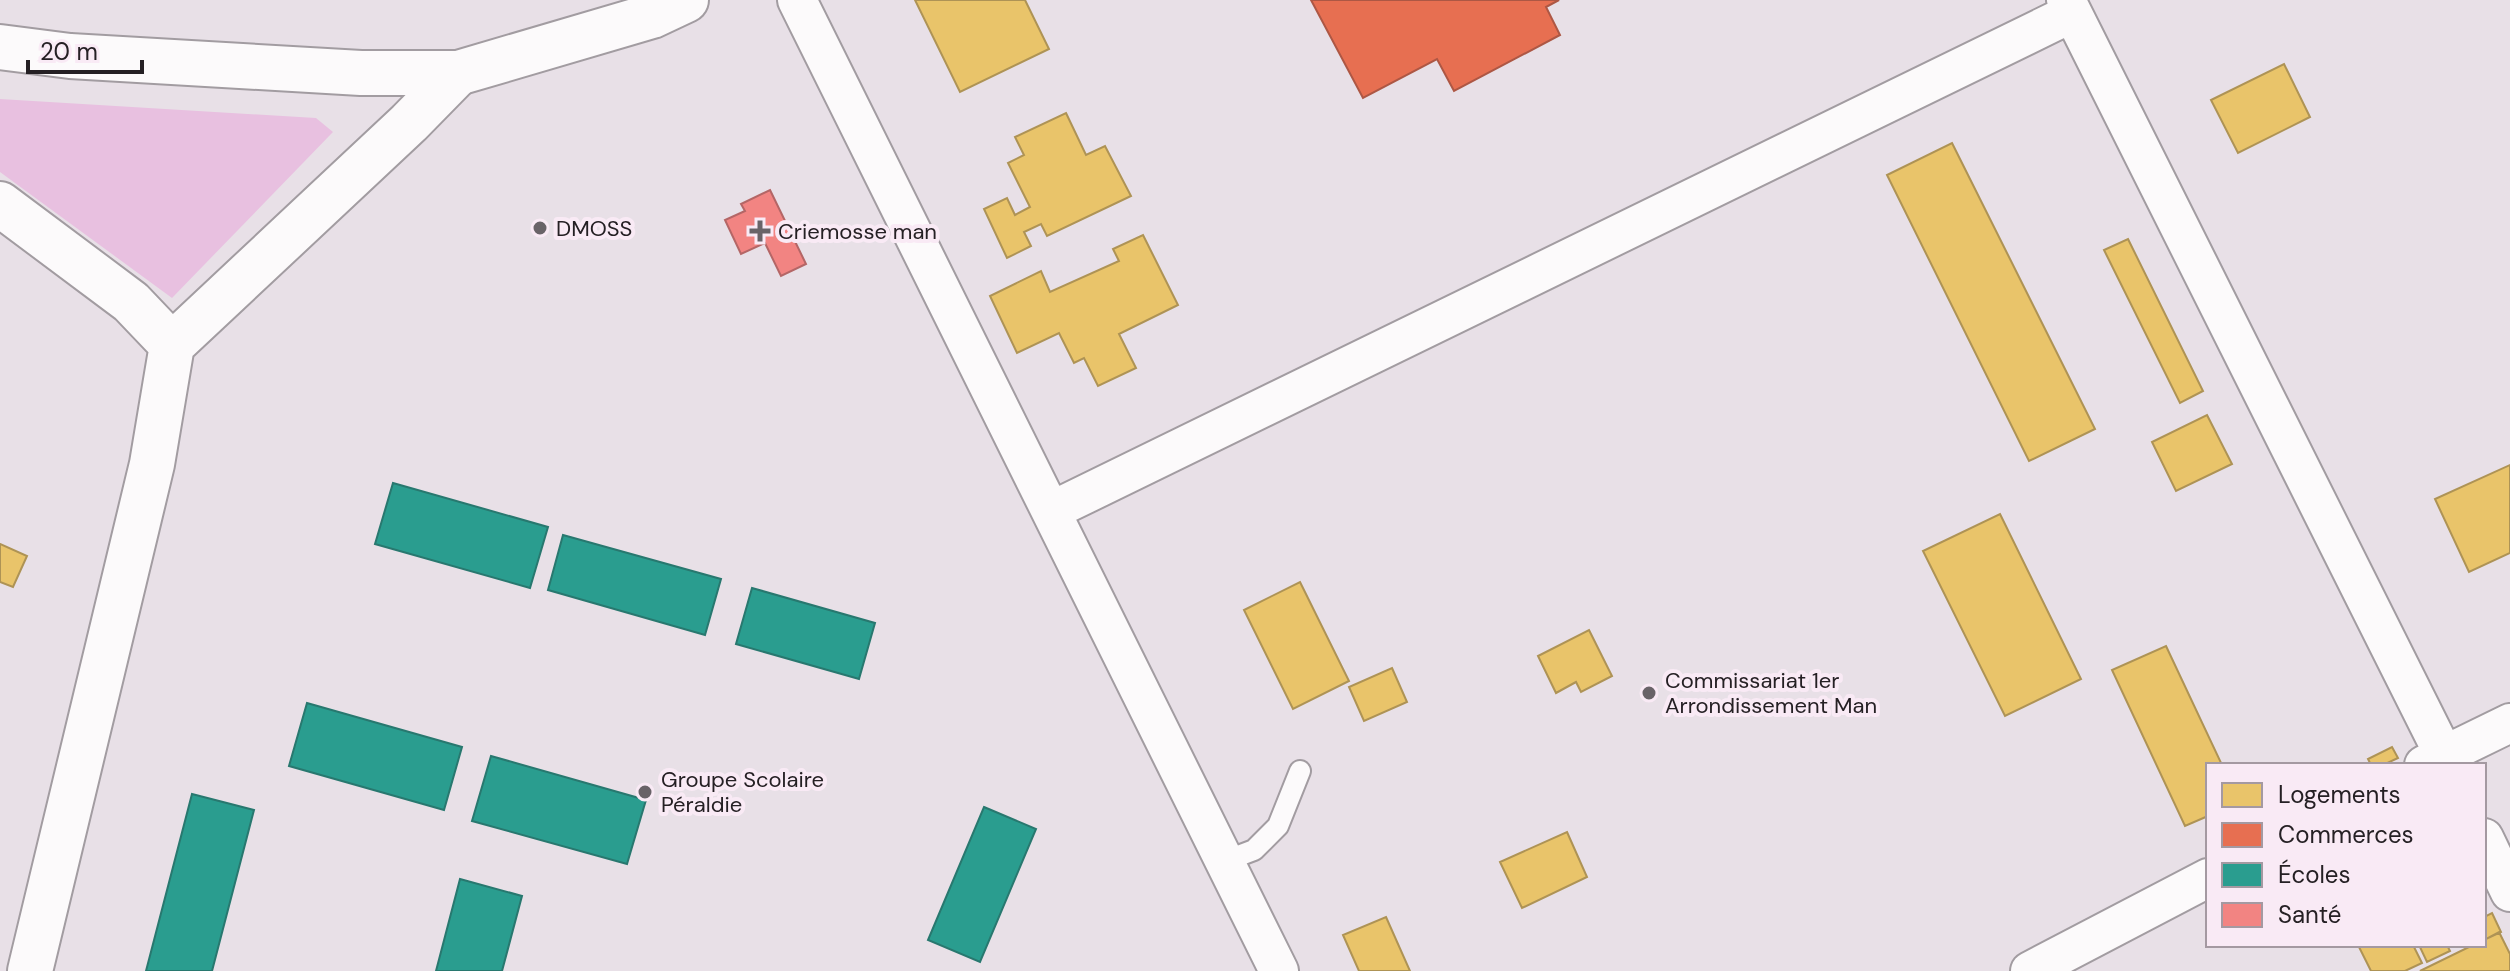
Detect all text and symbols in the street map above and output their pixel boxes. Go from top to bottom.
scale bar [28,24,142,74]
text: 20 m [40,36,98,67]
place label: DMOSS [556,214,632,243]
place label: Criemosse man [778,217,937,246]
marker: DMOSS [531,219,549,237]
marker: Criemosse man [749,220,771,242]
place label: Commissariat 1er Arrondissement Man [1665,666,1877,720]
marker: Commissariat 1er Arrondissement Man [1640,684,1658,702]
legend [2206,763,2486,947]
place label: Groupe Scolaire Péraldie [661,765,824,819]
text: Logements [2278,779,2401,810]
marker: Groupe Scolaire Péraldie [636,783,654,801]
text: Commerces [2278,819,2414,850]
text: Écoles [2278,859,2351,890]
text: Santé [2278,899,2341,930]

